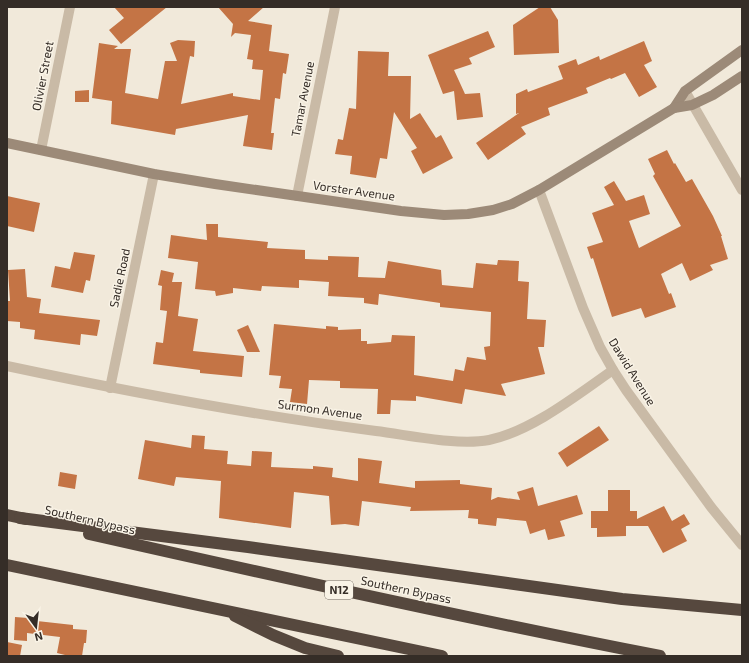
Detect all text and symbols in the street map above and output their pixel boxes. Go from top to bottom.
street label: Olivier Street [28,39,56,112]
street label: Tamar Avenue [288,60,316,138]
street label: Vorster Avenue [312,177,396,203]
street label: Sadie Road [106,247,132,309]
street label: Dawid Avenue [607,335,659,408]
street label: Surmon Avenue [277,396,363,422]
street label: Southern Bypass [44,502,137,536]
street label: Southern Bypass [360,573,453,605]
road number: N12 [325,581,353,599]
north arrow [16,607,56,647]
text: N [33,630,44,644]

